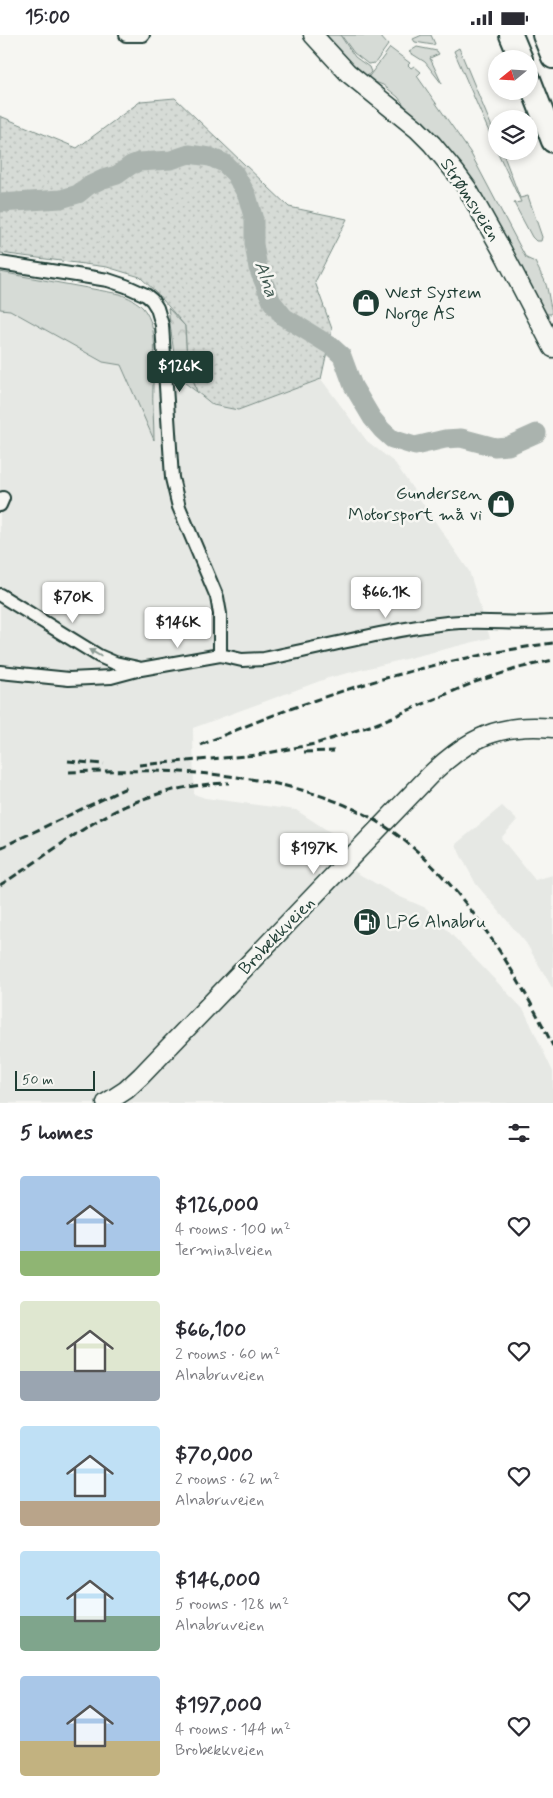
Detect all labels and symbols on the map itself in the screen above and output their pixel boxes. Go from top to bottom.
north arrow [488,50,538,100]
street label: Strømsveien [434,154,506,246]
water label: Alna [248,258,284,301]
place label: West System Norge AS [385,281,482,327]
shop icon: West System Norge AS [351,288,381,318]
pin: $126K [145,351,215,393]
place label: Gundersen Motorsport må vi [348,482,482,527]
shop icon: Gundersen Motorsport må vi [486,489,516,519]
pin: $66.1K [345,577,427,619]
pin: $70K [43,581,103,624]
pin: $146K [143,607,213,649]
one-way arrow [87,649,102,657]
pin: $197K [279,833,349,875]
street label: Brobekkveien [234,892,320,980]
fuel station icon: LPG Alnabru [352,907,382,937]
place label: LPG Alnabru [386,910,486,934]
scale bar [15,1068,95,1091]

